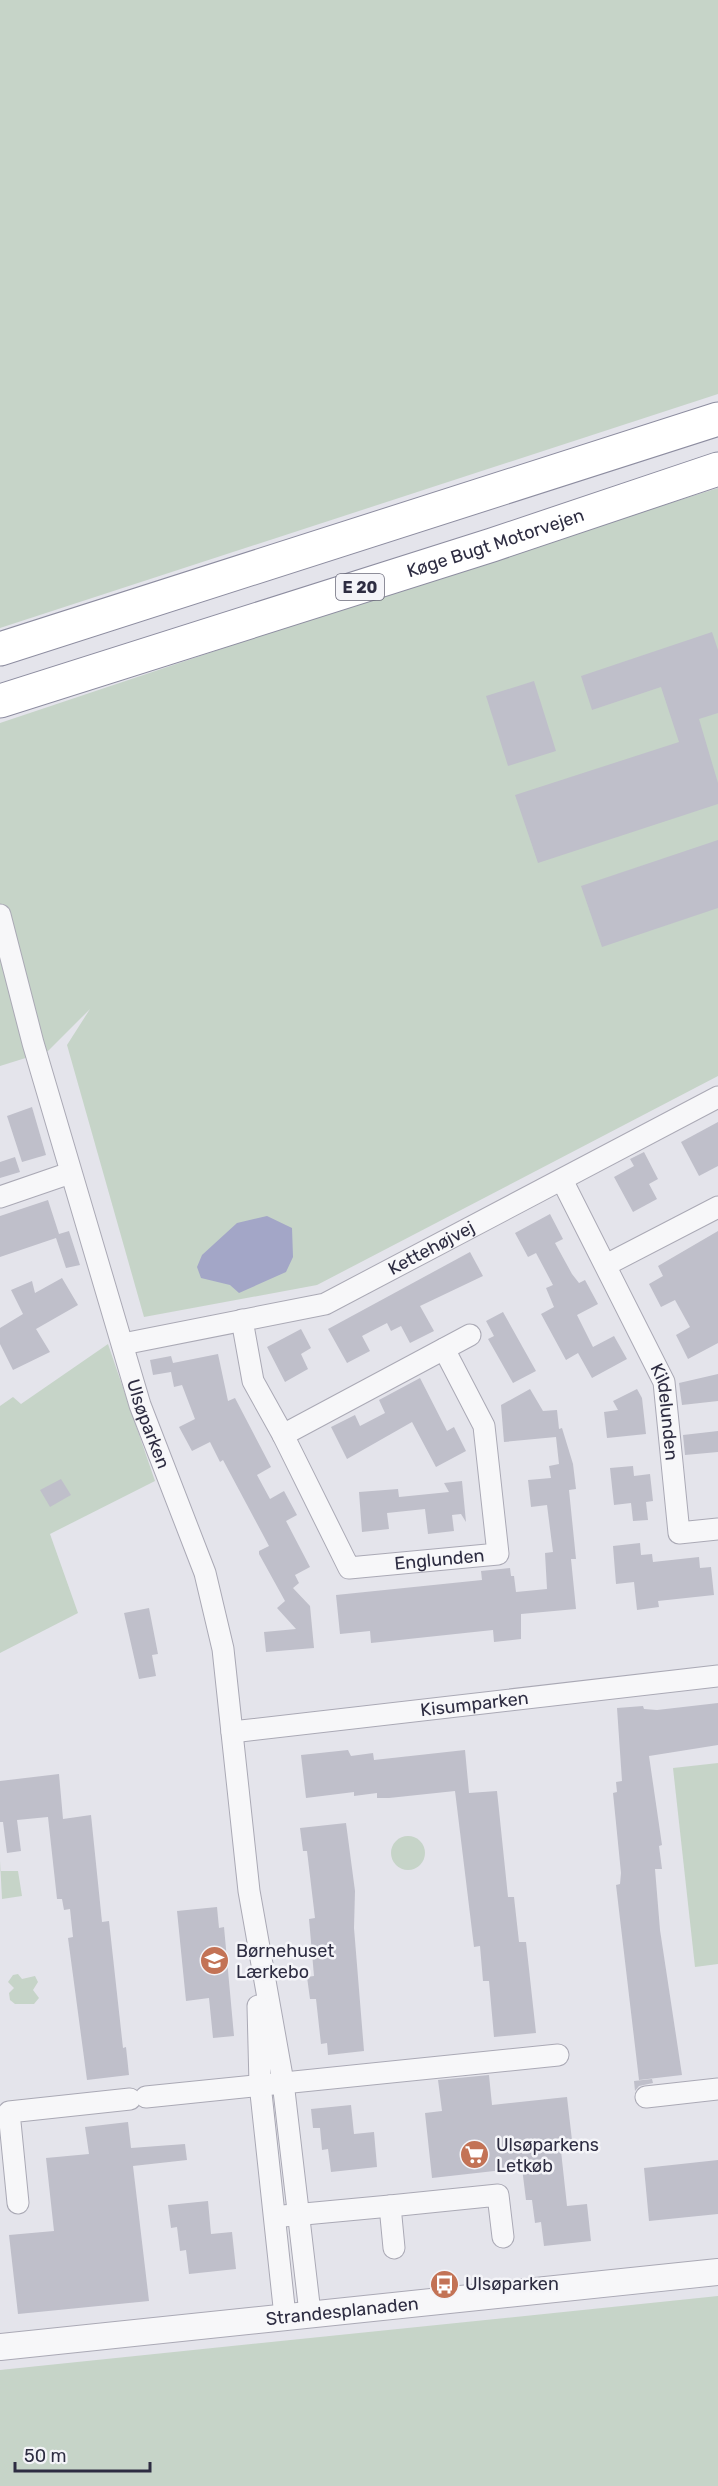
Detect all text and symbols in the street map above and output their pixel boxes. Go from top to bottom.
street label: Køge Bugt Motorvejen [404,504,587,582]
road number: E 20 [336,574,384,600]
street label: Kettehøjvej [384,1216,478,1280]
street label: Kildelunden [645,1360,683,1462]
street label: Ulsøparken [122,1376,175,1472]
street label: Englunden [393,1544,485,1575]
street label: Kisumparken [419,1687,530,1721]
place label: Børnehuset Lærkebo [236,1940,334,1983]
school or university icon: Børnehuset Lærkebo [199,1945,231,1977]
place label: Ulsøparkens Letkøb [496,2134,599,2177]
supermarket icon: Ulsøparkens Letkøb [459,2139,491,2171]
bus stop icon: Ulsøparken [428,2268,460,2300]
place label: Ulsøparken [465,2273,559,2295]
street label: Strandesplanaden [265,2292,420,2330]
scale bar [15,2435,150,2473]
text: 50 m [24,2445,67,2467]

